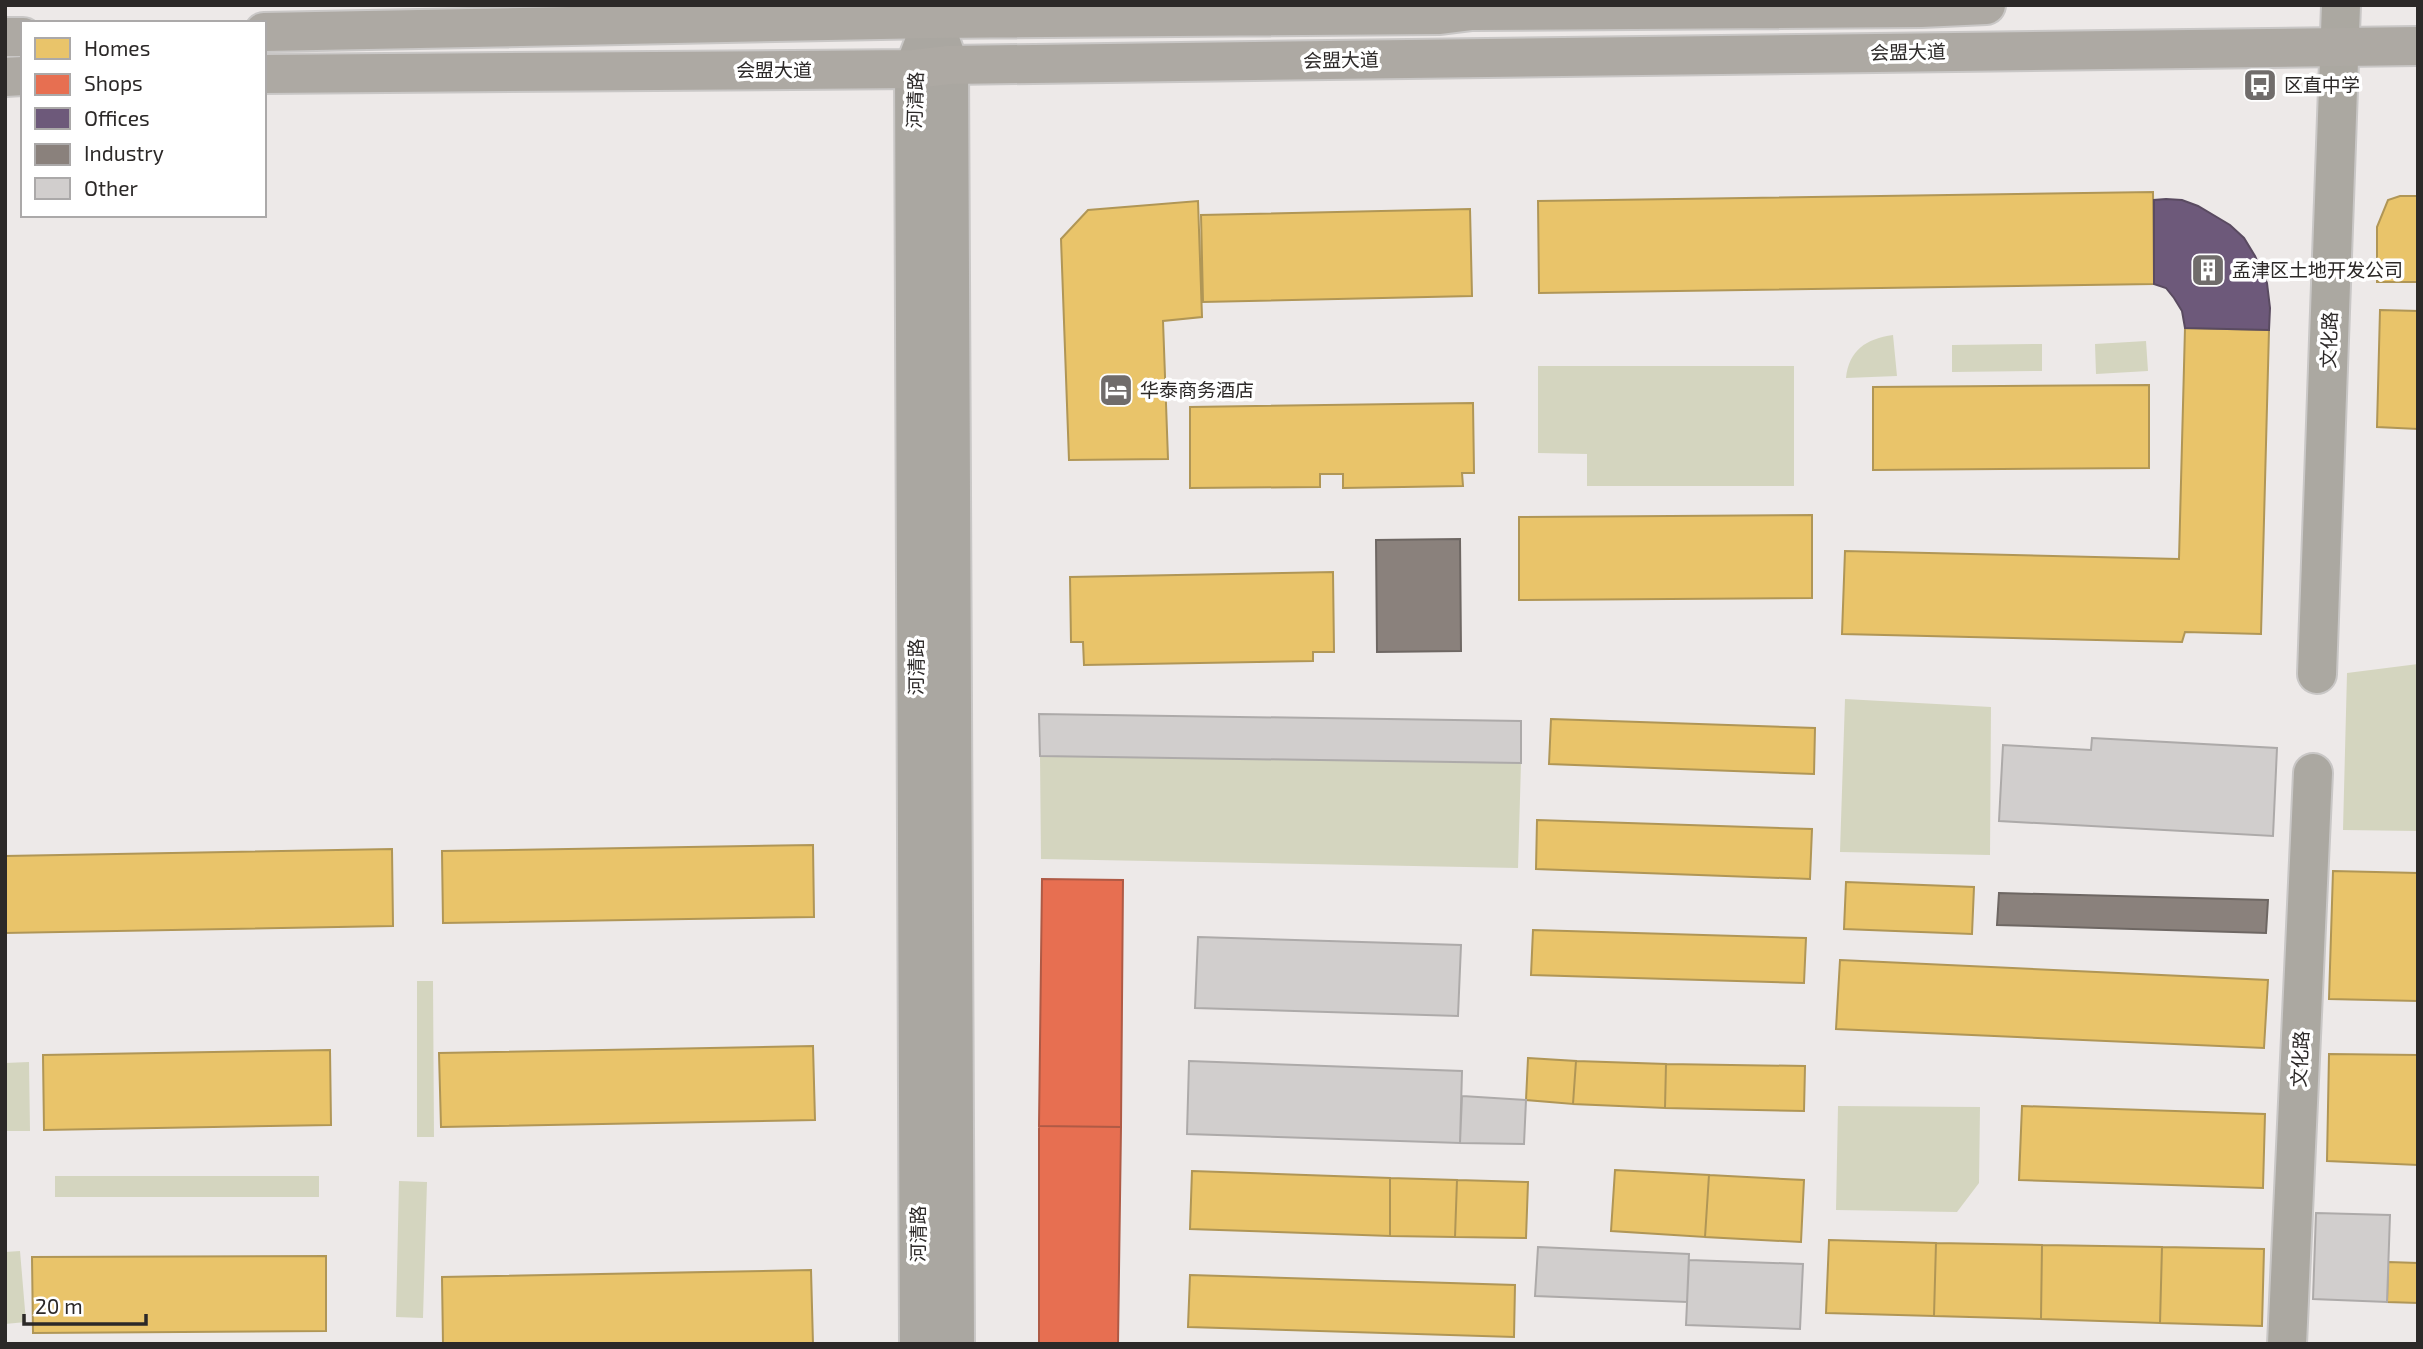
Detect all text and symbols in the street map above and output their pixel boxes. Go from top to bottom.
legend [21,21,266,217]
text: Homes [84,35,150,60]
street label: 会盟大道 [1870,39,1946,64]
street label: 会盟大道 [1303,47,1379,72]
street label: 会盟大道 [736,58,812,81]
bus stop icon: 区直中学 [2241,66,2279,104]
text: Shops [84,70,143,95]
street label: 河清路 [902,71,927,129]
place label: 区直中学 [2284,73,2360,96]
text: Offices [84,105,150,130]
text: Industry [84,140,164,165]
text: Other [84,175,139,200]
building icon: 孟津区土地开发公司 [2189,251,2227,289]
place label: 孟津区土地开发公司 [2232,258,2403,281]
street label: 文化路 [2316,311,2341,369]
hotel icon: 华泰商务酒店 [1097,371,1135,409]
place label: 华泰商务酒店 [1140,378,1254,401]
street label: 河清路 [904,638,927,696]
street label: 文化路 [2287,1030,2312,1088]
street label: 河清路 [906,1205,929,1263]
scale bar [24,1282,147,1326]
text: 20 m [35,1293,83,1318]

